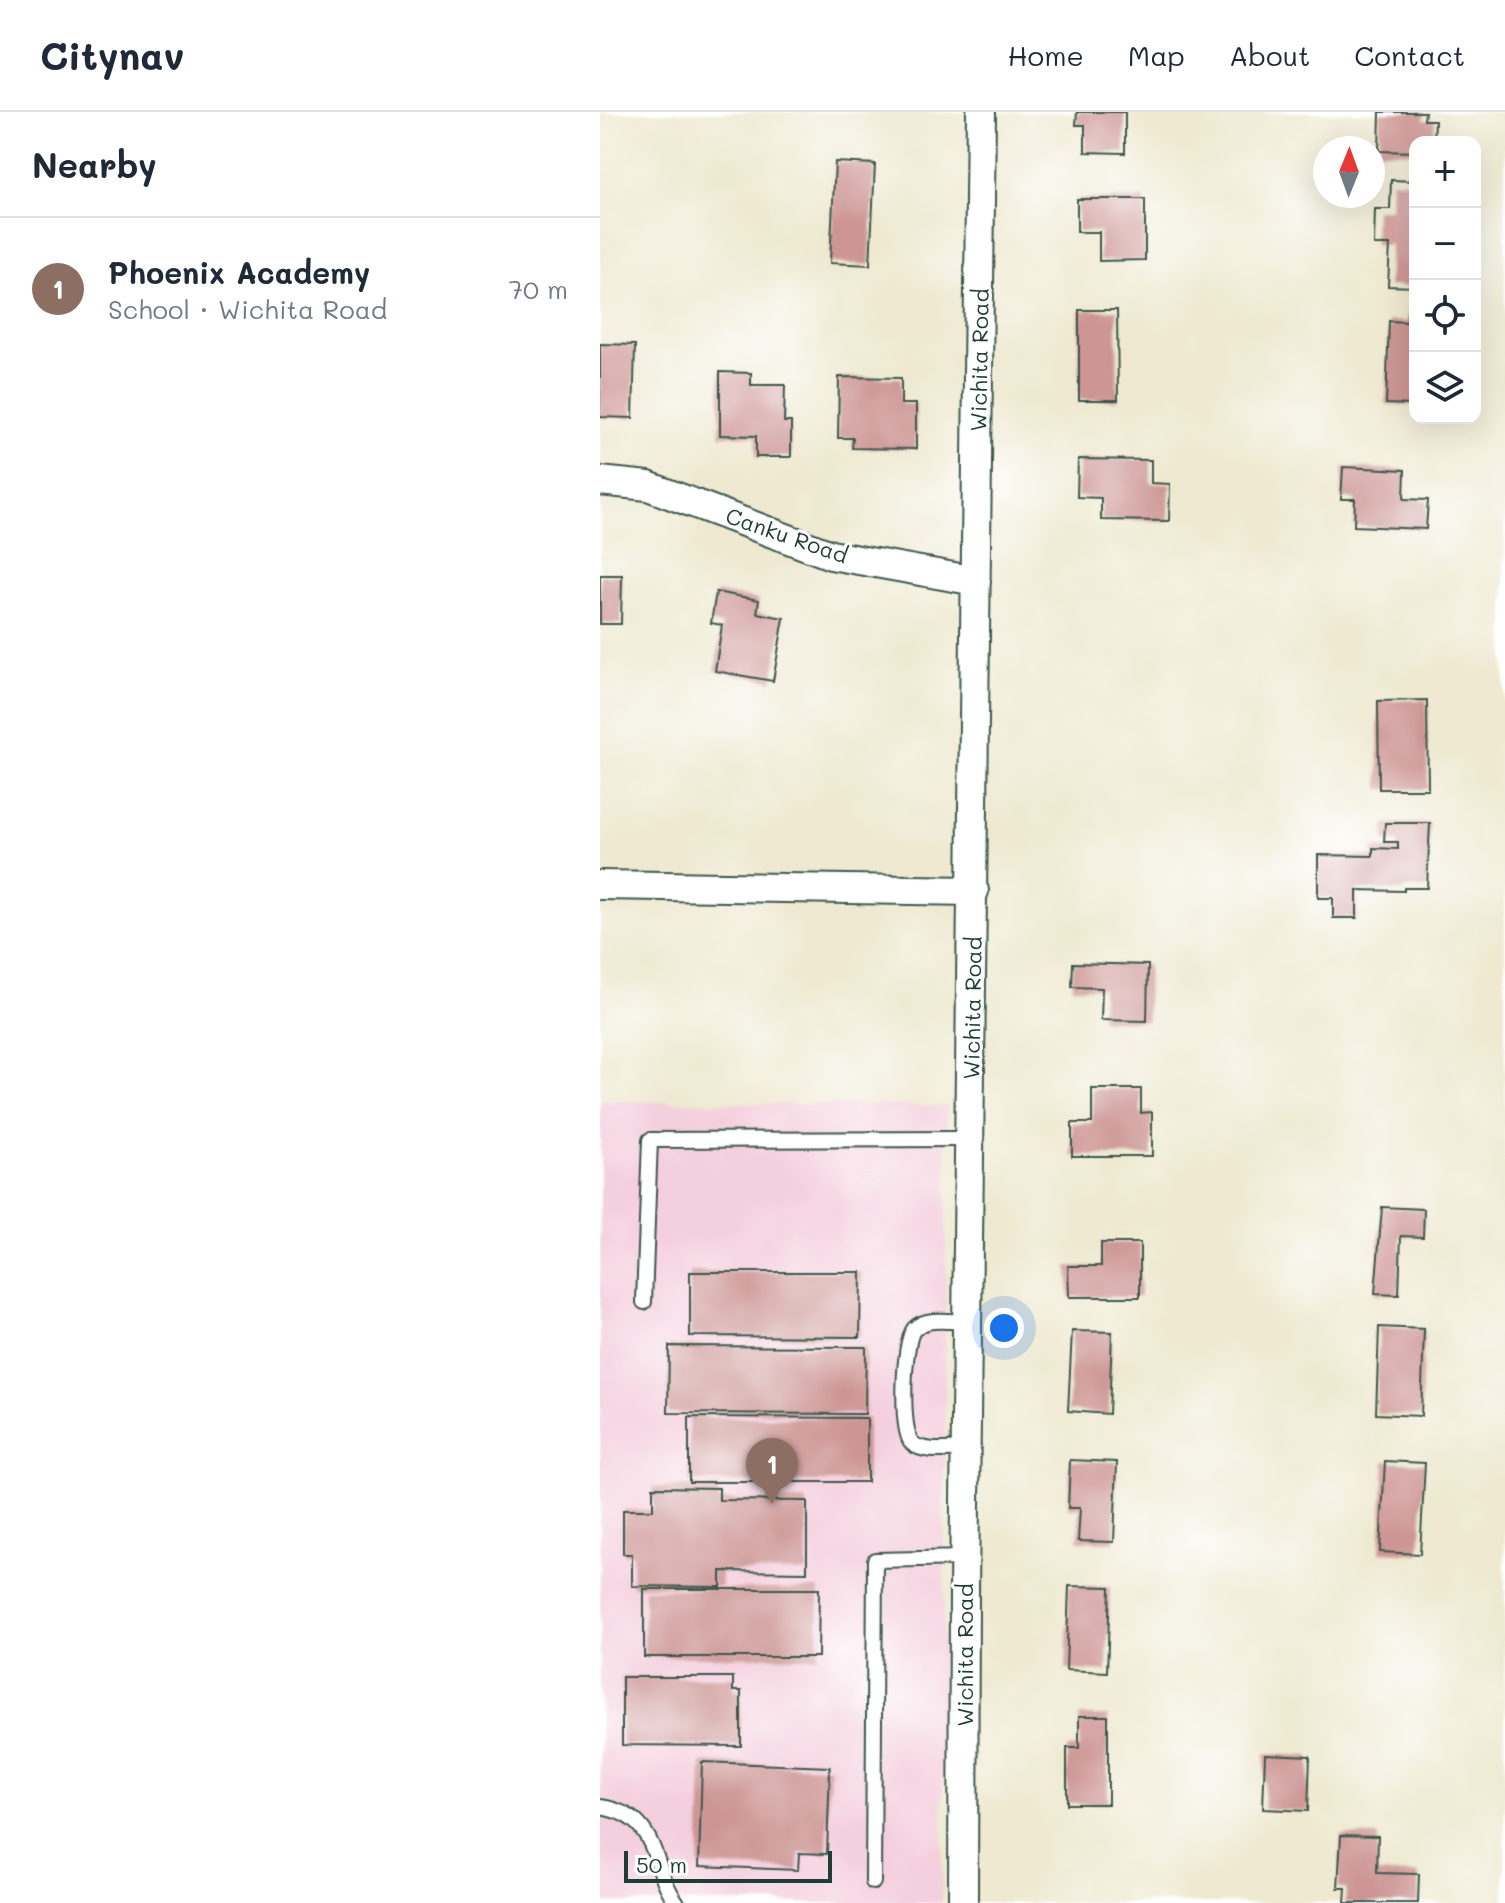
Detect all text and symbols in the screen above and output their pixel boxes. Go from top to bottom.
text: Citynav [40,30,184,80]
text: Home [1008,37,1084,73]
text: Map [1128,37,1185,73]
text: About [1229,37,1310,73]
text: Contact [1354,37,1465,73]
north arrow [1313,136,1385,208]
map controls [1409,136,1481,424]
button: + [1409,136,1481,208]
text: Nearby [32,142,157,187]
button: − [1409,208,1481,280]
text: Phoenix Academy [108,252,370,292]
text: 1 [52,272,64,306]
text: 70 m [508,272,568,306]
button: locate [1409,280,1481,352]
street label: Wichita Road [963,288,995,432]
text: School · Wichita Road [108,292,387,326]
button: layers [1409,352,1481,424]
street label: Canku Road [722,501,852,569]
street label: Wichita Road [956,936,988,1080]
your location [984,1308,1024,1348]
pin: 1 [746,1438,798,1504]
street label: Wichita Road [950,1583,979,1727]
scale bar [624,1847,832,1883]
text: 50 m [636,1850,687,1879]

